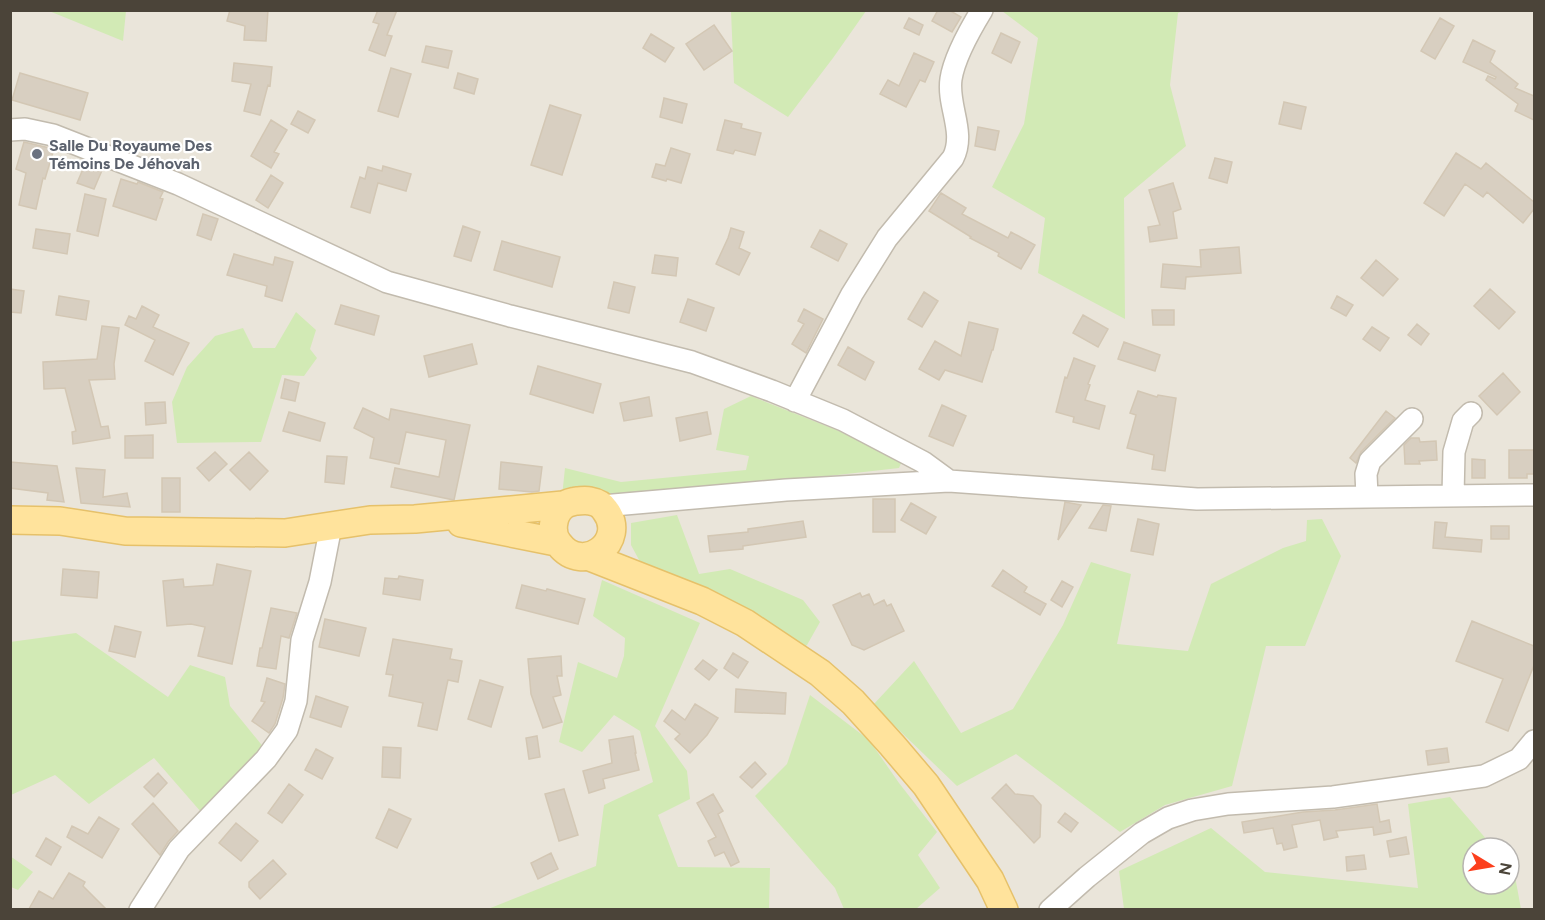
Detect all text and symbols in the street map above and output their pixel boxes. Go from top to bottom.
place label: Salle Du Royaume Des Témoins De Jéhovah [49,136,212,173]
marker: Salle Du Royaume Des Témoins De Jéhovah [30,147,44,161]
north arrow [1461,836,1521,896]
text: N [1495,861,1516,877]

